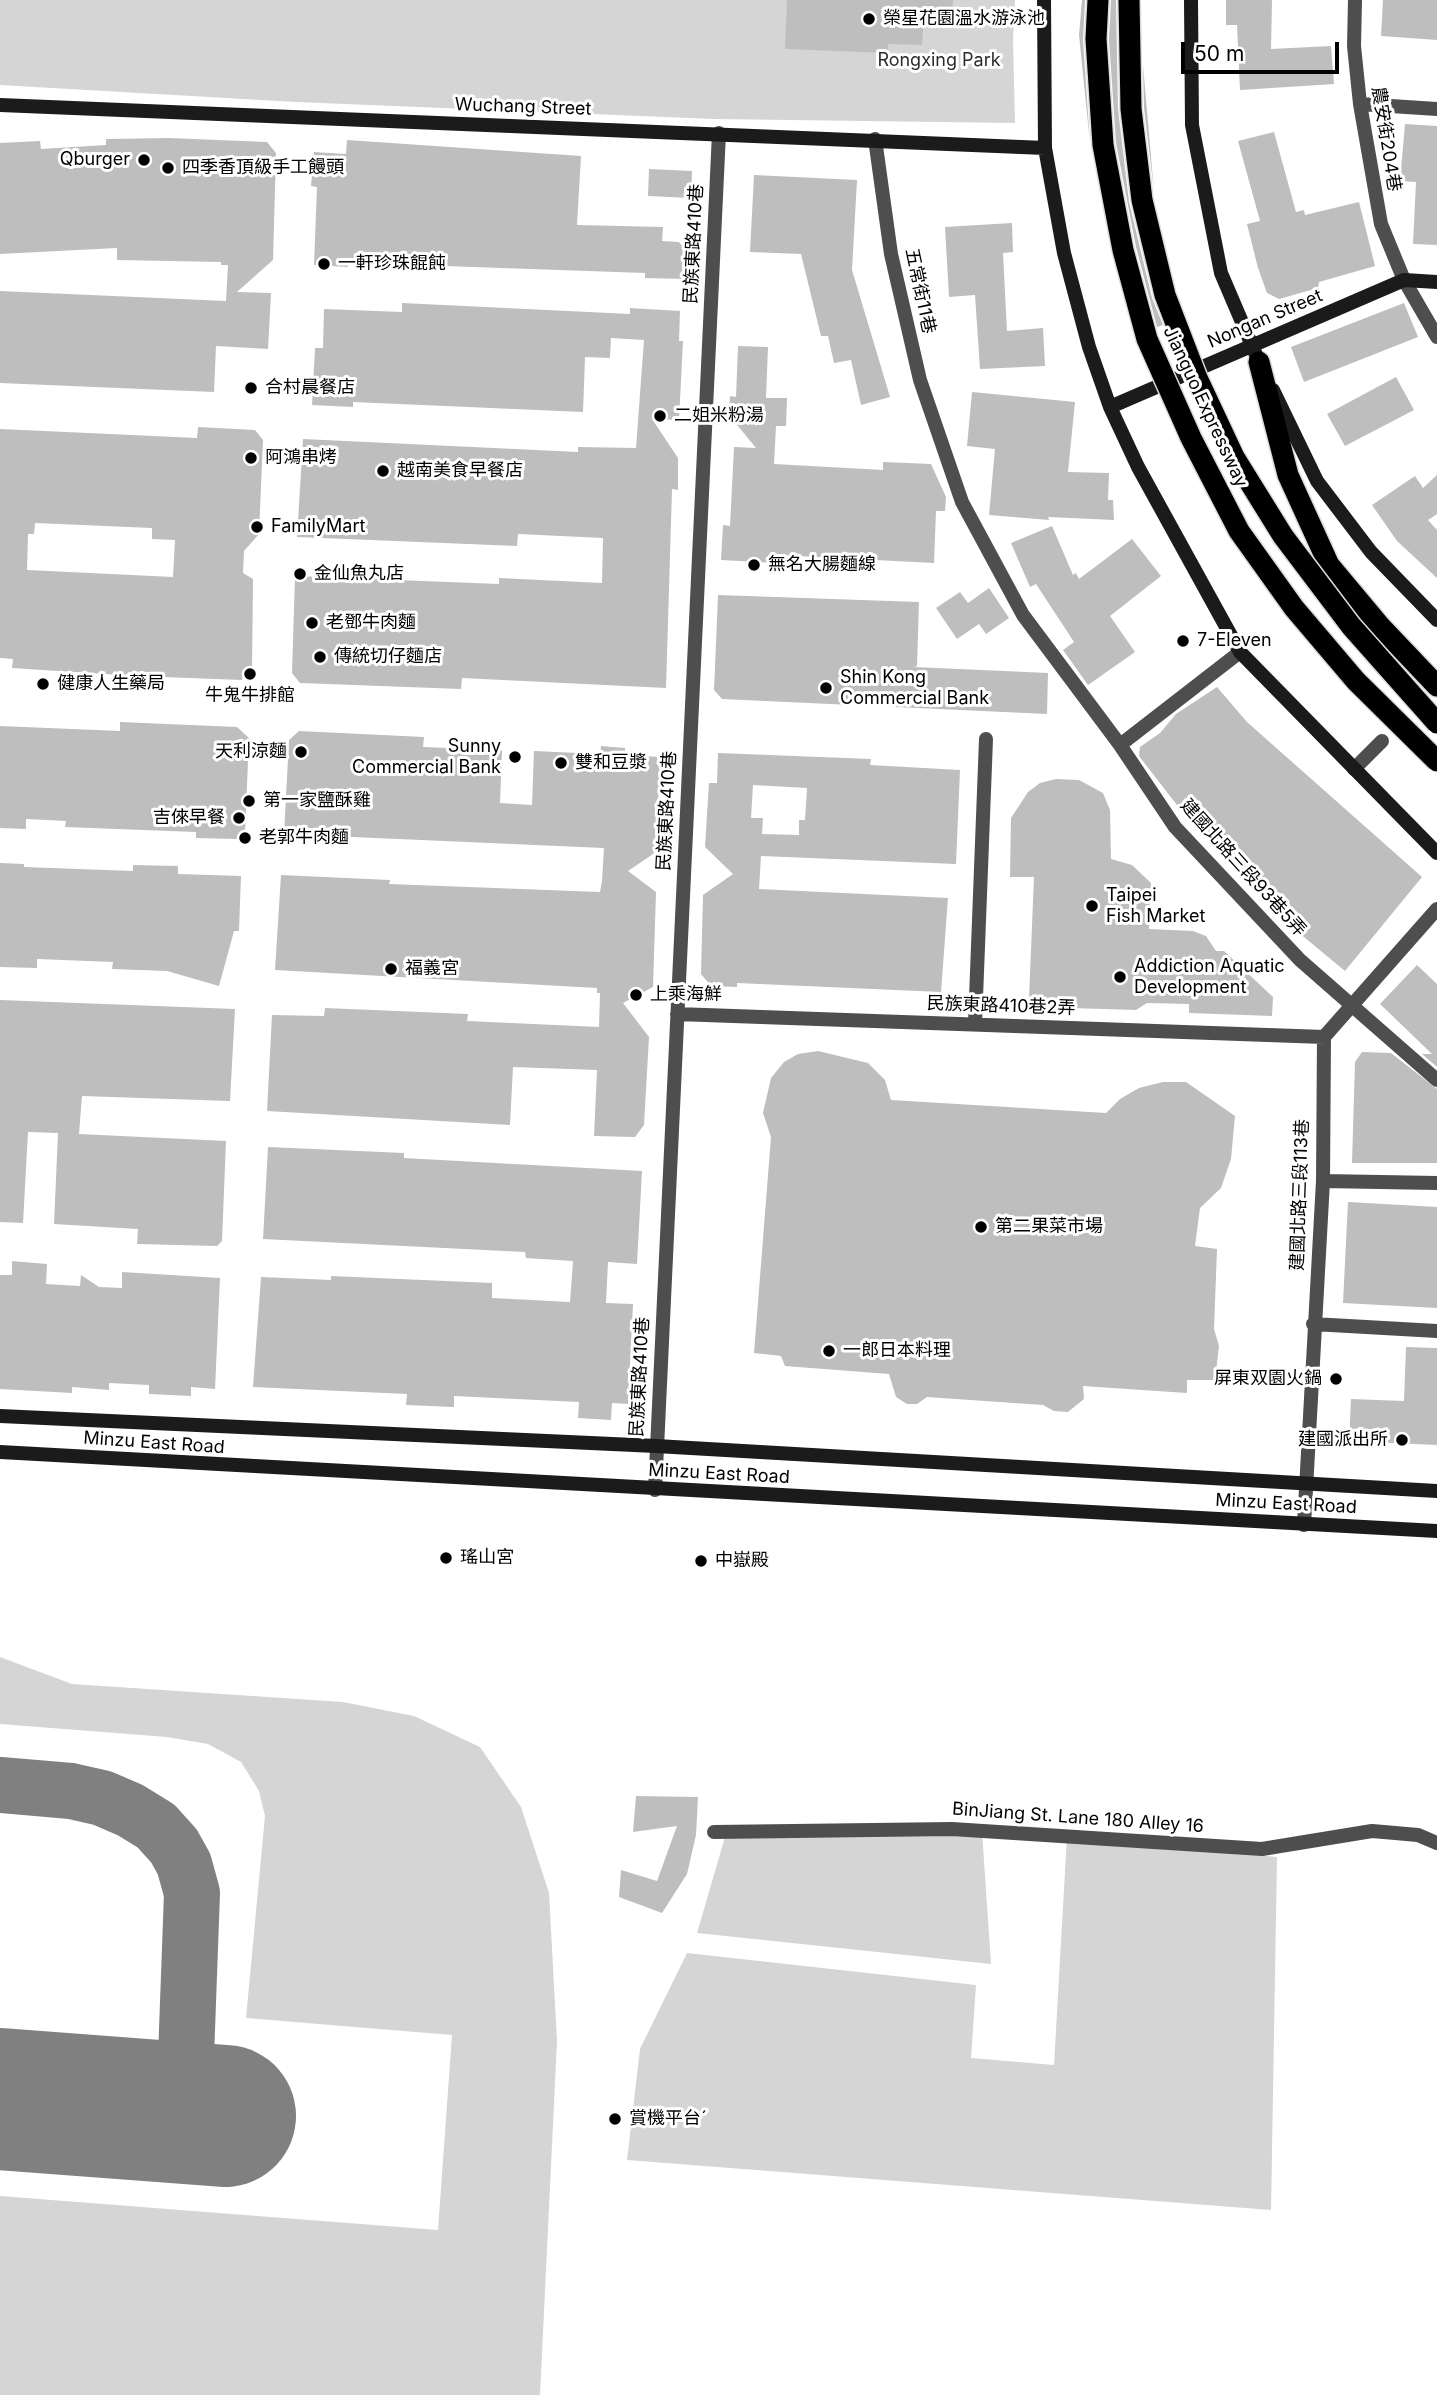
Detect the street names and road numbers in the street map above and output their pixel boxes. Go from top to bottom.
street label: 農安街204巷 [1367,85,1405,193]
street label: Wuchang Street [454,94,592,120]
street label: 民族東路410巷 [680,184,708,304]
street label: 五常街11巷 [900,246,940,336]
street label: Nongan Street [1204,285,1326,353]
street label: Jianguo Expressway [1158,323,1252,491]
street label: 民族東路410巷 [653,751,681,871]
street label: 建國北路三段93巷5弄 [1176,795,1310,941]
street label: 民族東路410巷2弄 [926,993,1076,1019]
street label: 建國北路三段113巷 [1287,1119,1313,1271]
street label: 民族東路410巷 [626,1317,654,1437]
street label: Minzu East Road [83,1427,225,1459]
street label: Minzu East Road [648,1460,790,1488]
street label: Minzu East Road [1215,1490,1357,1518]
street label: BinJiang St. Lane 180 Alley 16 [951,1798,1205,1838]

